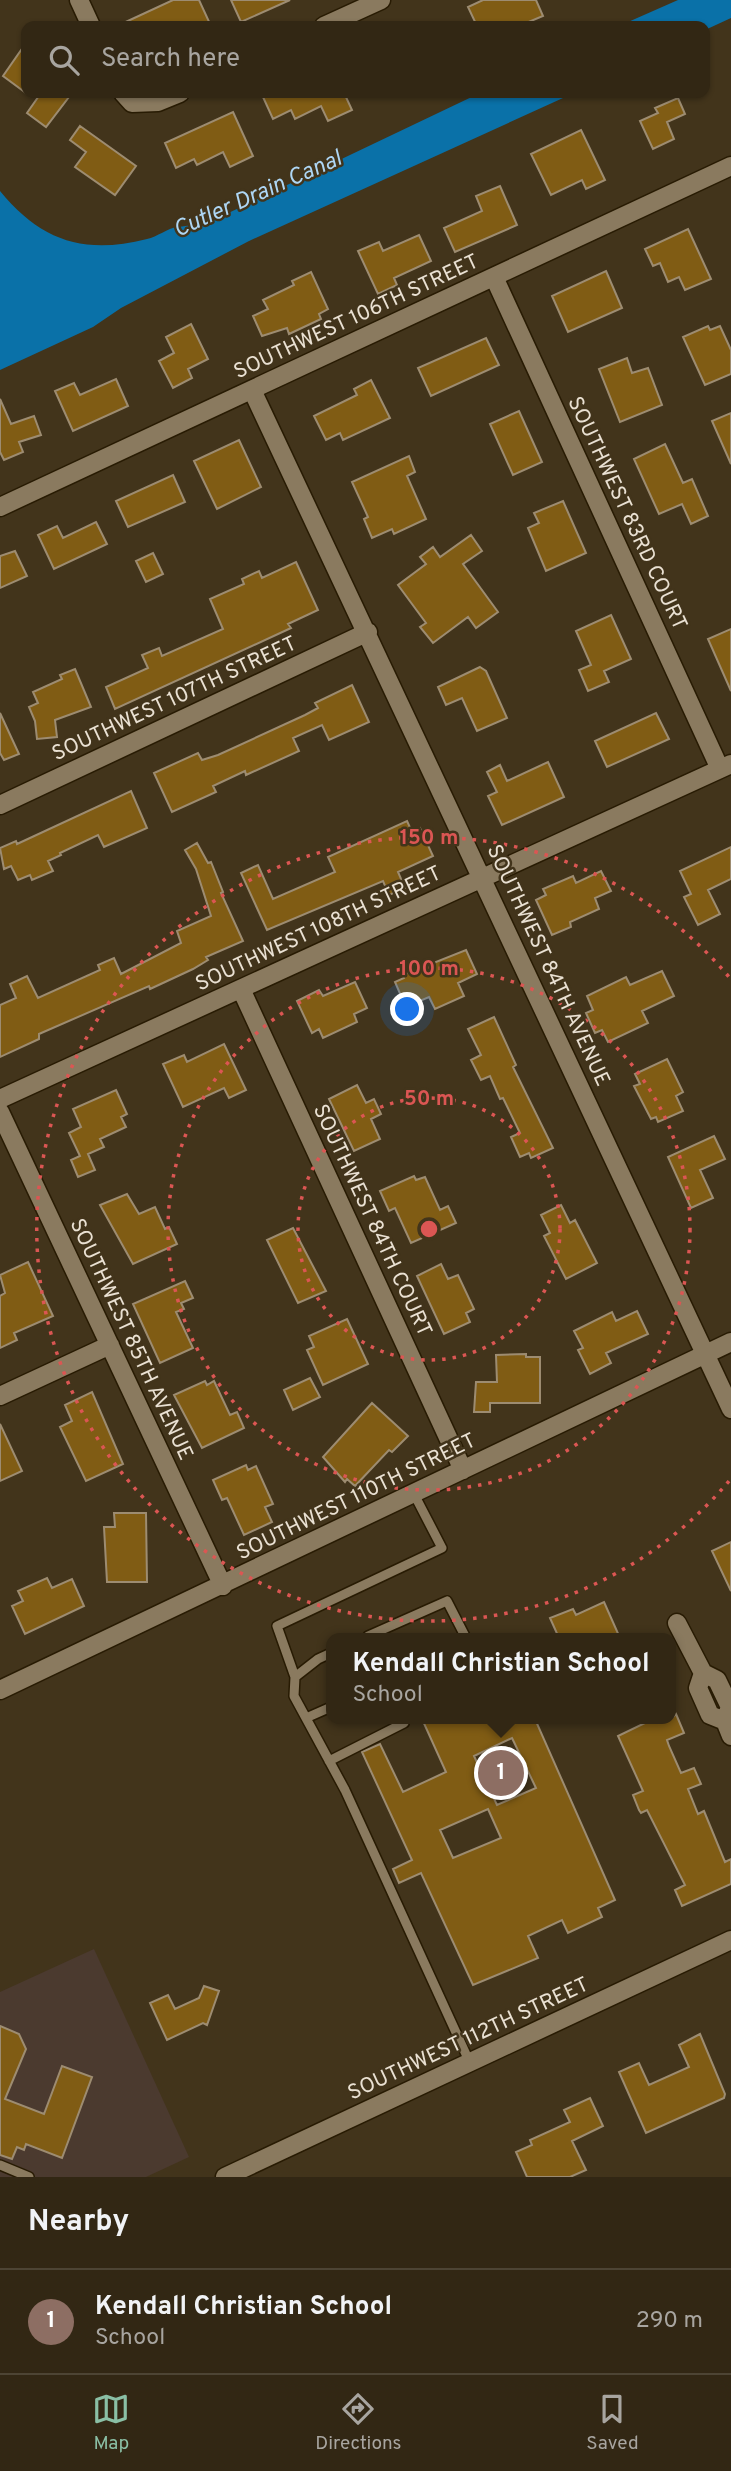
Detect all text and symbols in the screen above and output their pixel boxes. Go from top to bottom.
search box [21,21,710,98]
icon: search [45,41,83,79]
text: Search here [101,43,240,76]
water label: Cutler Drain Canal [169,145,348,245]
street label: SOUTHWEST 106TH STREET [230,249,484,386]
street label: SOUTHWEST 83RD COURT [561,392,693,635]
street label: SOUTHWEST 107TH STREET [48,631,301,768]
text: 150 m [400,825,458,852]
street label: SOUTHWEST 84TH AVENUE [480,840,616,1091]
street label: SOUTHWEST 108TH STREET [191,860,446,998]
text: 100 m [399,956,459,983]
your location [390,992,424,1026]
text: 50 m [404,1086,454,1113]
street label: SOUTHWEST 84TH COURT [306,1100,437,1341]
street label: SOUTHWEST 85TH AVENUE [63,1214,199,1465]
centre of rings [417,1217,441,1241]
street label: SOUTHWEST 110TH STREET [232,1428,481,1567]
popup [326,1633,676,1724]
text: Kendall Christian School [353,1648,649,1681]
text: School [353,1681,423,1710]
pin: 1 [478,1747,524,1799]
street label: SOUTHWEST 112TH STREET [344,1972,594,2107]
text: Nearby [28,2204,129,2241]
text: Kendall Christian School [95,2291,392,2324]
text: 1 [46,2307,56,2336]
text: 290 m [636,2307,703,2336]
text: School [95,2324,165,2353]
tab: Map [92,2390,130,2456]
tab: Directions [315,2390,402,2456]
tab: Saved [586,2390,639,2456]

